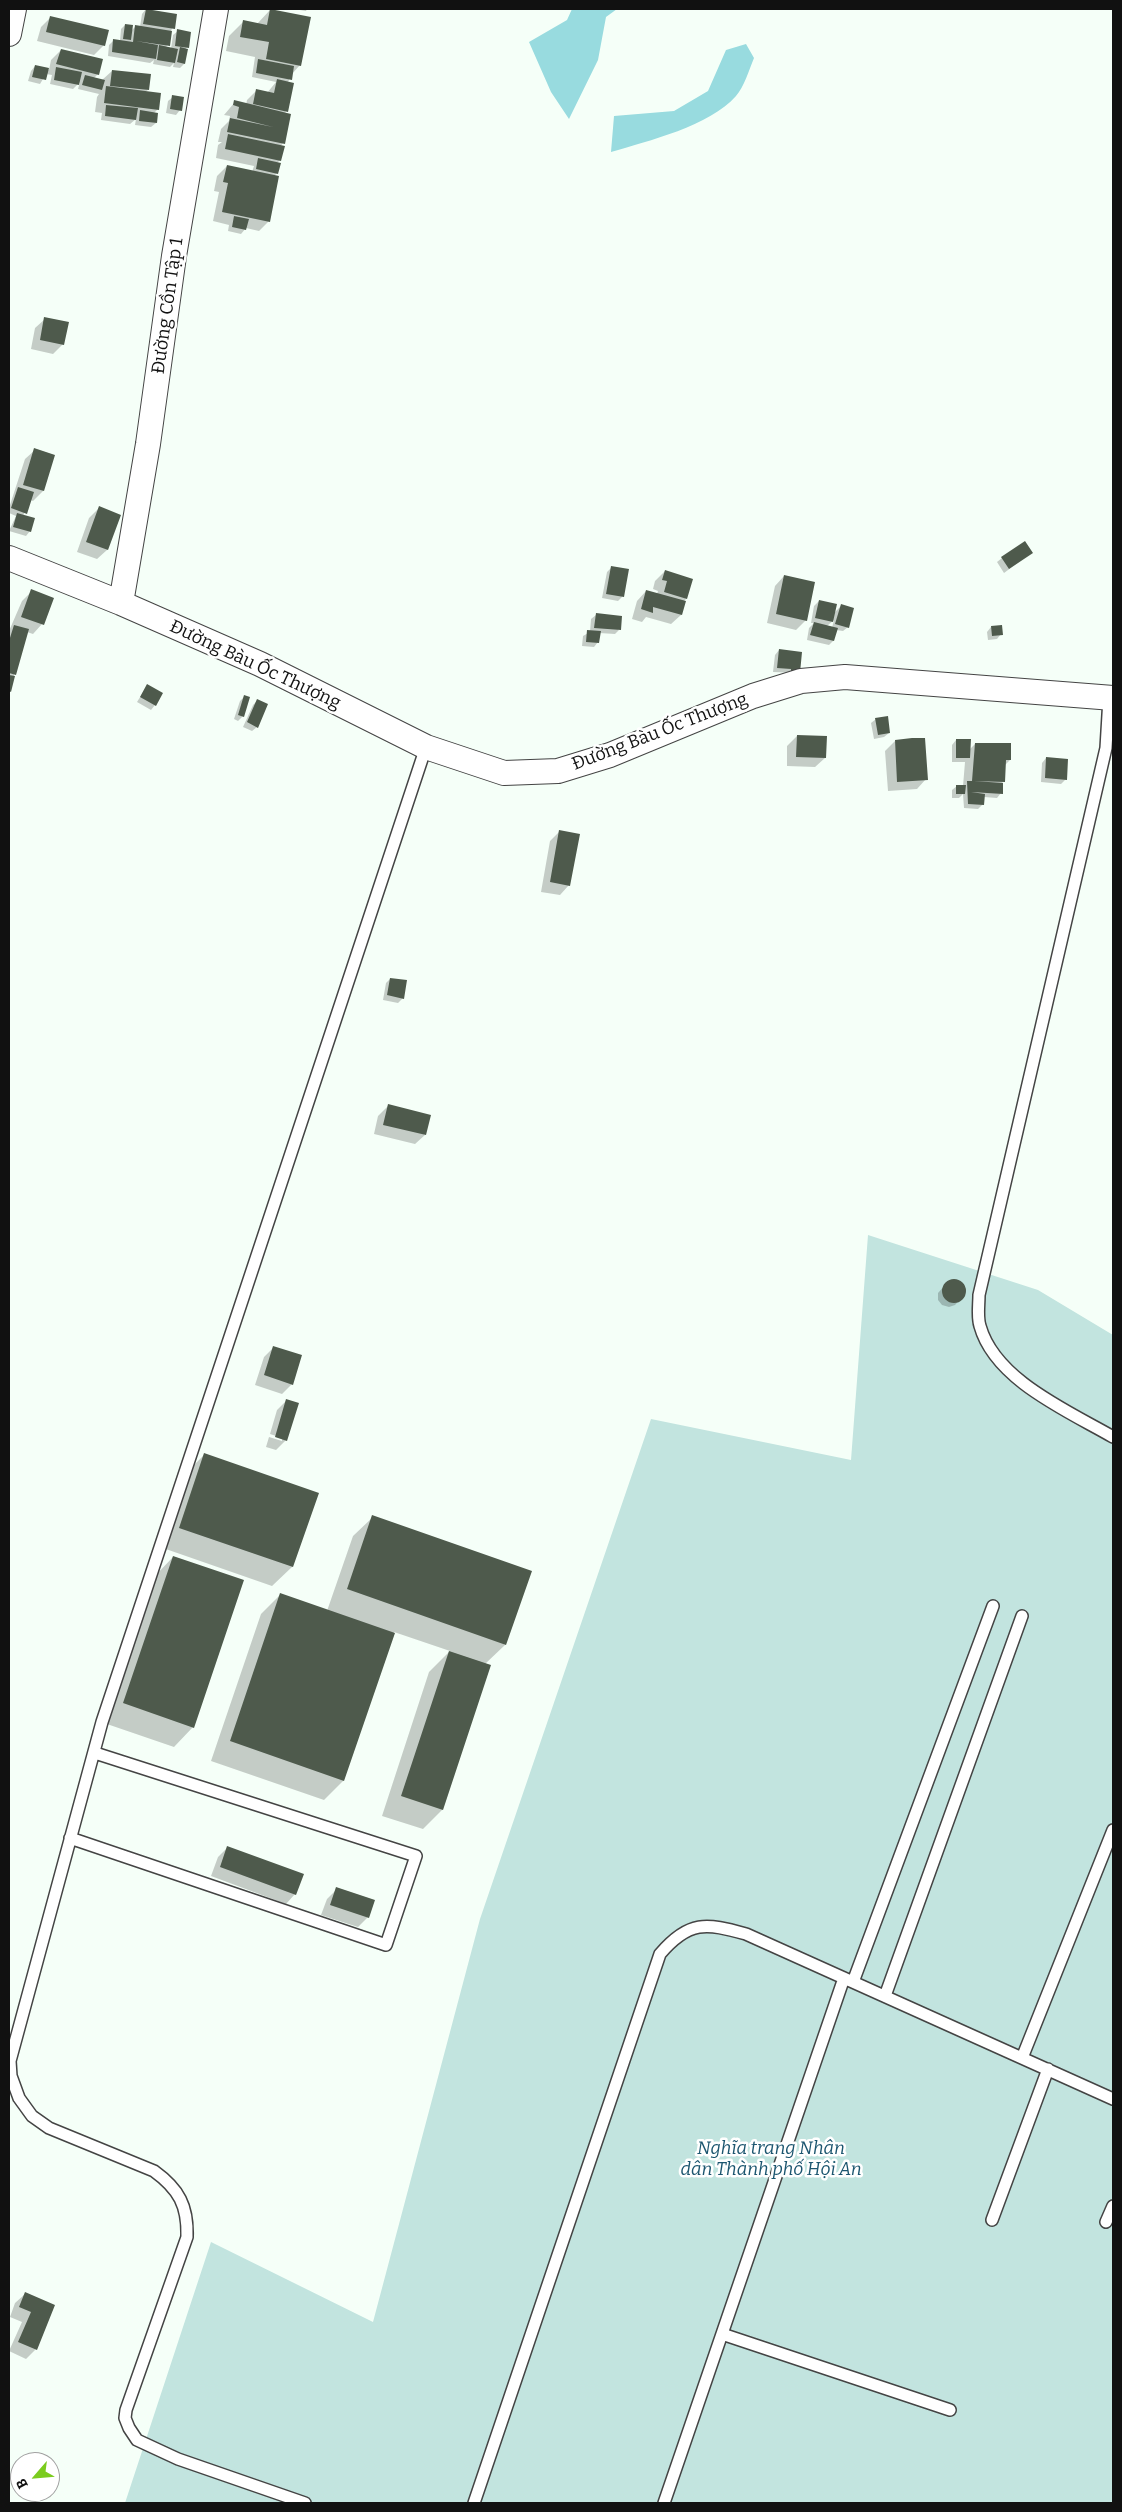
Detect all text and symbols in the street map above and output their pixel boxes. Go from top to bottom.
street label: Đường Cồn Tập 1 [148,237,188,375]
street label: Đường Bàu Ốc Thượng [166,616,344,714]
street label: Đường Bàu Ốc Thượng [569,689,751,775]
park label: Nghĩa trang Nhân dân Thành phố Hội An [680,2138,862,2180]
north arrow [10,2452,60,2502]
text: B [12,2476,32,2491]

